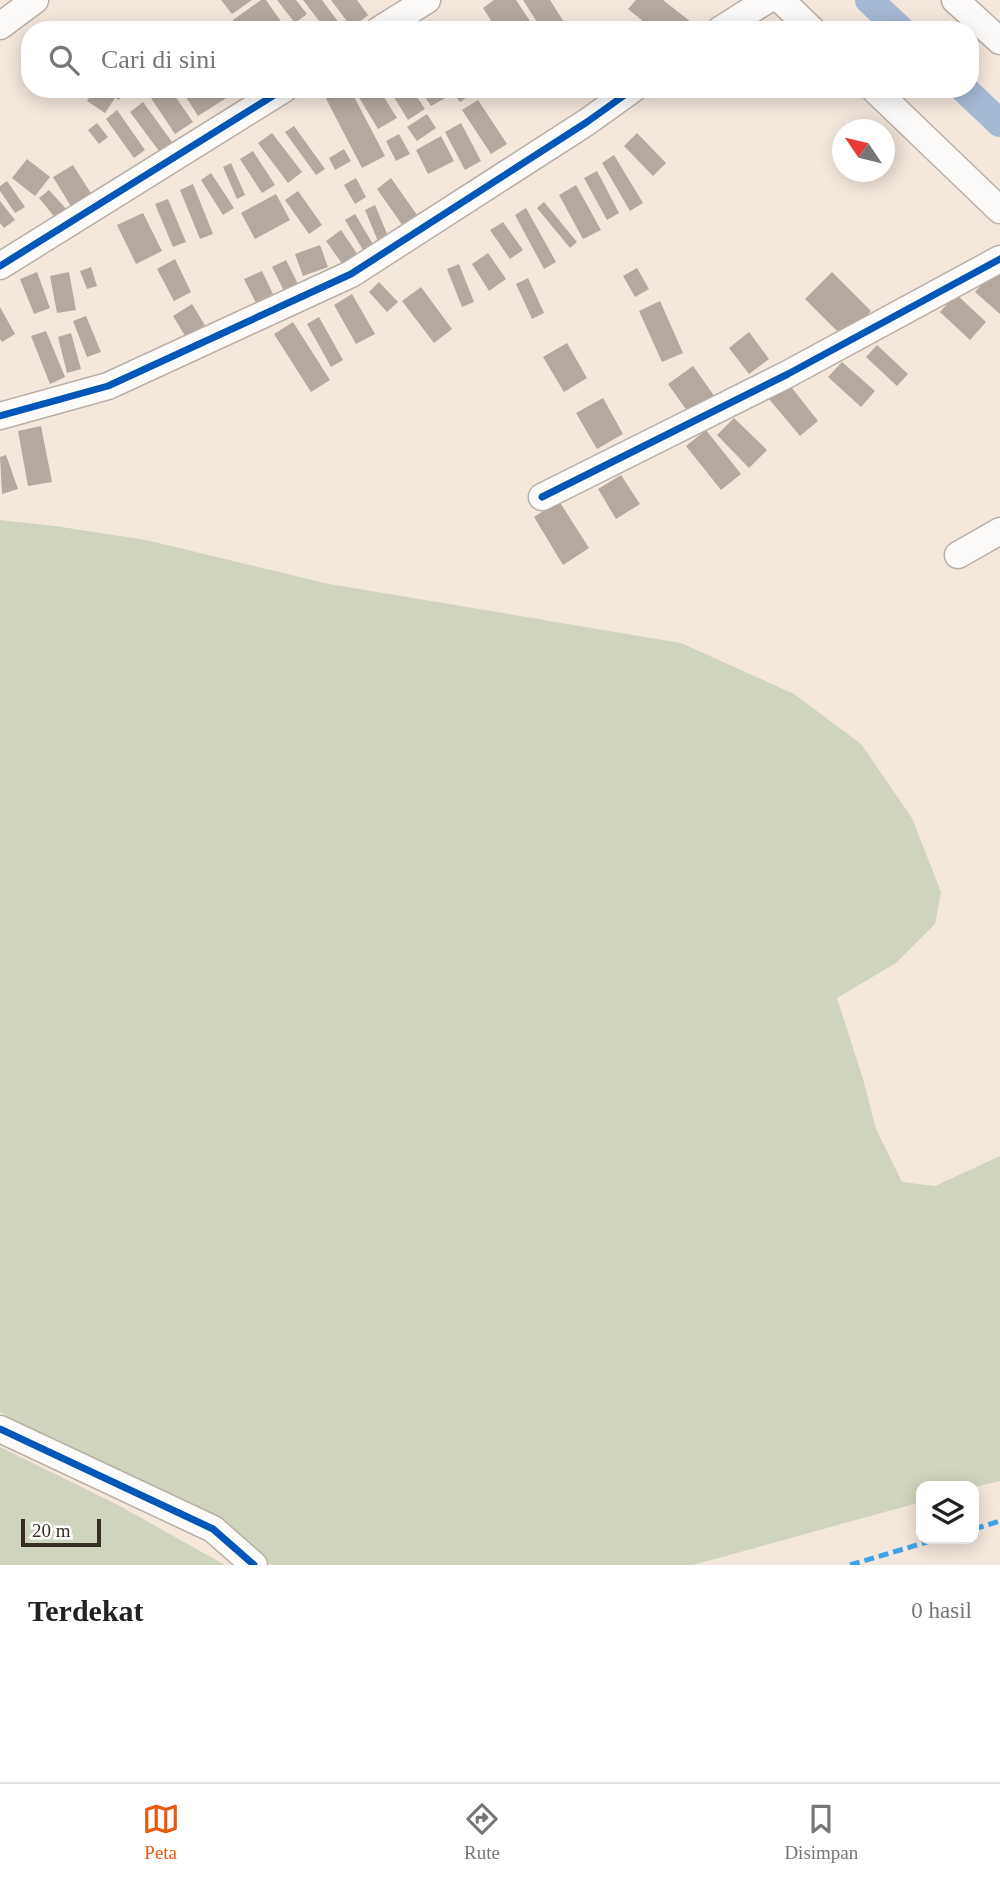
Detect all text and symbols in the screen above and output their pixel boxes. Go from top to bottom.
search box [21,21,979,98]
icon: search [45,41,83,79]
text: Cari di sini [101,45,217,74]
north arrow [832,119,895,182]
map controls [916,1481,979,1544]
button: layers [916,1481,979,1544]
scale bar [21,1516,102,1548]
text: 20 m [32,1520,71,1541]
text: Terdekat [28,1594,144,1627]
text: 0 hasil [911,1598,972,1623]
tab: Peta [142,1800,180,1864]
tab: Rute [463,1800,501,1864]
tab: Disimpan [784,1800,858,1864]

